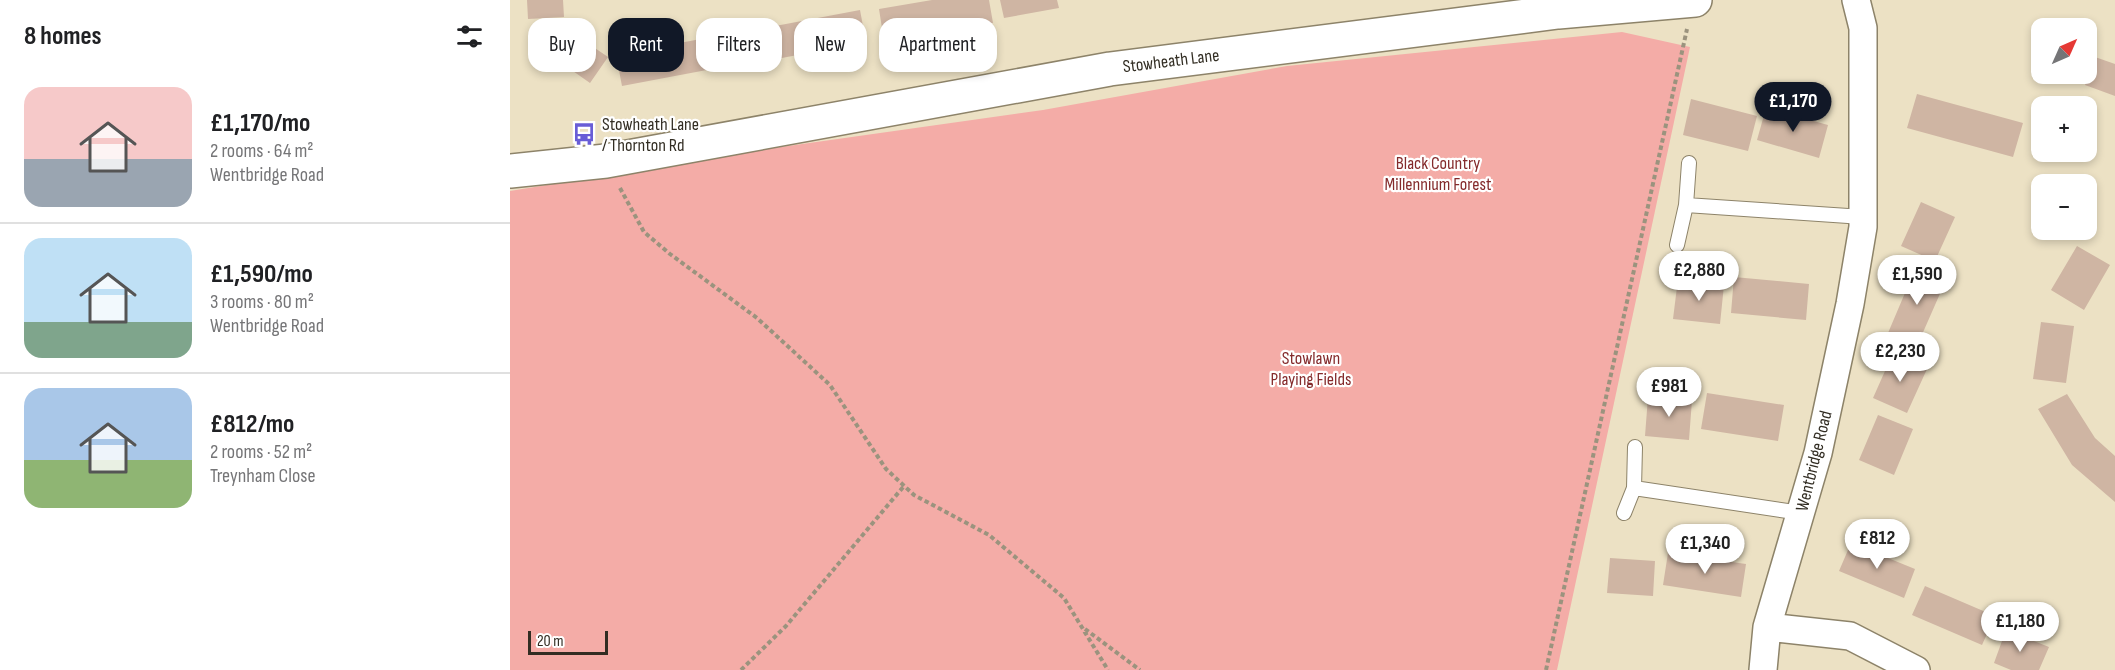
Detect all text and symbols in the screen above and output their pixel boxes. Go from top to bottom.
chip: Buy [528,18,596,72]
chip: Rent [608,18,684,72]
chip: Filters [696,18,782,72]
chip: New [794,18,867,72]
chip: Apartment [879,18,997,72]
north arrow [2031,18,2097,84]
map controls [2031,18,2097,240]
icon: filters [453,20,486,53]
text: 8 homes [24,21,102,52]
street label: Stowheath Lane [1122,45,1220,77]
pin: £1,170 [1744,82,1842,133]
text: £1,170 [1768,89,1818,113]
button: + [2031,96,2097,162]
text: £1,170/mo [210,108,310,139]
icon: home [72,111,144,183]
place label: Stowheath Lane / Thornton Rd [602,114,699,156]
bus stop icon: Stowheath Lane / Thornton Rd [571,121,597,147]
text: 2 rooms · 64 m² [210,139,314,163]
park label: Black Country Millennium Forest [1385,153,1492,195]
text: Wentbridge Road [210,163,324,187]
button: − [2031,174,2097,240]
pin: £2,880 [1650,251,1748,302]
pin: £1,590 [1868,255,1966,306]
text: £2,880 [1673,258,1725,282]
text: £1,590/mo [210,259,313,290]
icon: home [72,262,144,334]
text: £1,590 [1891,262,1943,286]
text: 3 rooms · 80 m² [210,290,314,314]
text: Wentbridge Road [210,314,324,338]
pin: £2,230 [1851,332,1949,383]
text: £2,230 [1875,339,1925,363]
park label: Stowlawn Playing Fields [1271,348,1351,390]
pin: £981 [1633,367,1705,418]
text: £981 [1651,374,1687,398]
text: £812/mo [210,409,294,440]
street label: Wentbridge Road [1791,409,1837,513]
icon: home [72,412,144,484]
text: 2 rooms · 52 m² [210,440,312,464]
text: Treynham Close [210,464,315,488]
pin: £812 [1841,519,1913,570]
pin: £1,340 [1656,524,1754,575]
text: £812 [1859,526,1895,550]
text: £1,340 [1680,531,1730,555]
pin: £1,180 [1971,602,2069,653]
text: £1,180 [1995,609,2045,633]
scale bar [528,628,608,656]
text: 20 m [537,632,564,651]

